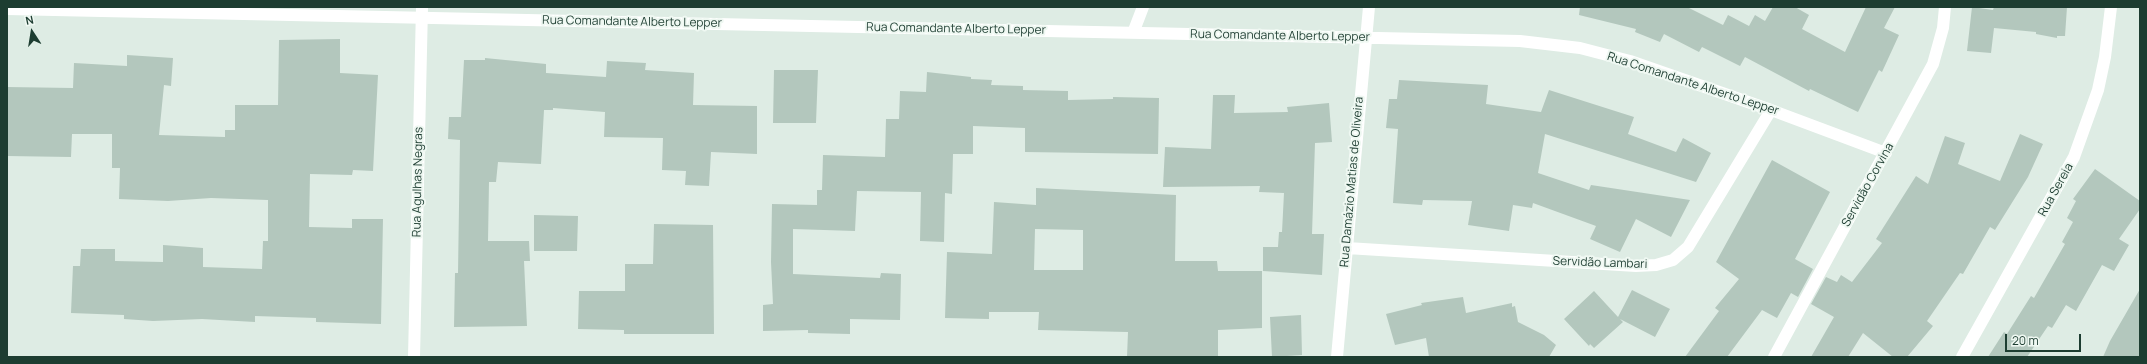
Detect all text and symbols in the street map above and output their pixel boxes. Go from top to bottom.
north arrow [12,12,52,52]
text: N [24,12,35,28]
street label: Rua Comandante Alberto Lepper [542,13,722,31]
street label: Rua Comandante Alberto Lepper [866,20,1046,38]
street label: Rua Comandante Alberto Lepper [1190,27,1370,45]
street label: Rua Comandante Alberto Lepper [1605,49,1781,119]
street label: Rua Damázio Matias de Oliveira [1337,96,1367,268]
street label: Rua Agulhas Negras [410,127,426,237]
street label: Servidão Corvina [1839,141,1897,229]
street label: Rua Sereia [2035,161,2077,219]
street label: Servidão Lambari [1552,254,1648,272]
scale bar [2007,326,2083,352]
text: 20 m [2012,332,2039,349]

